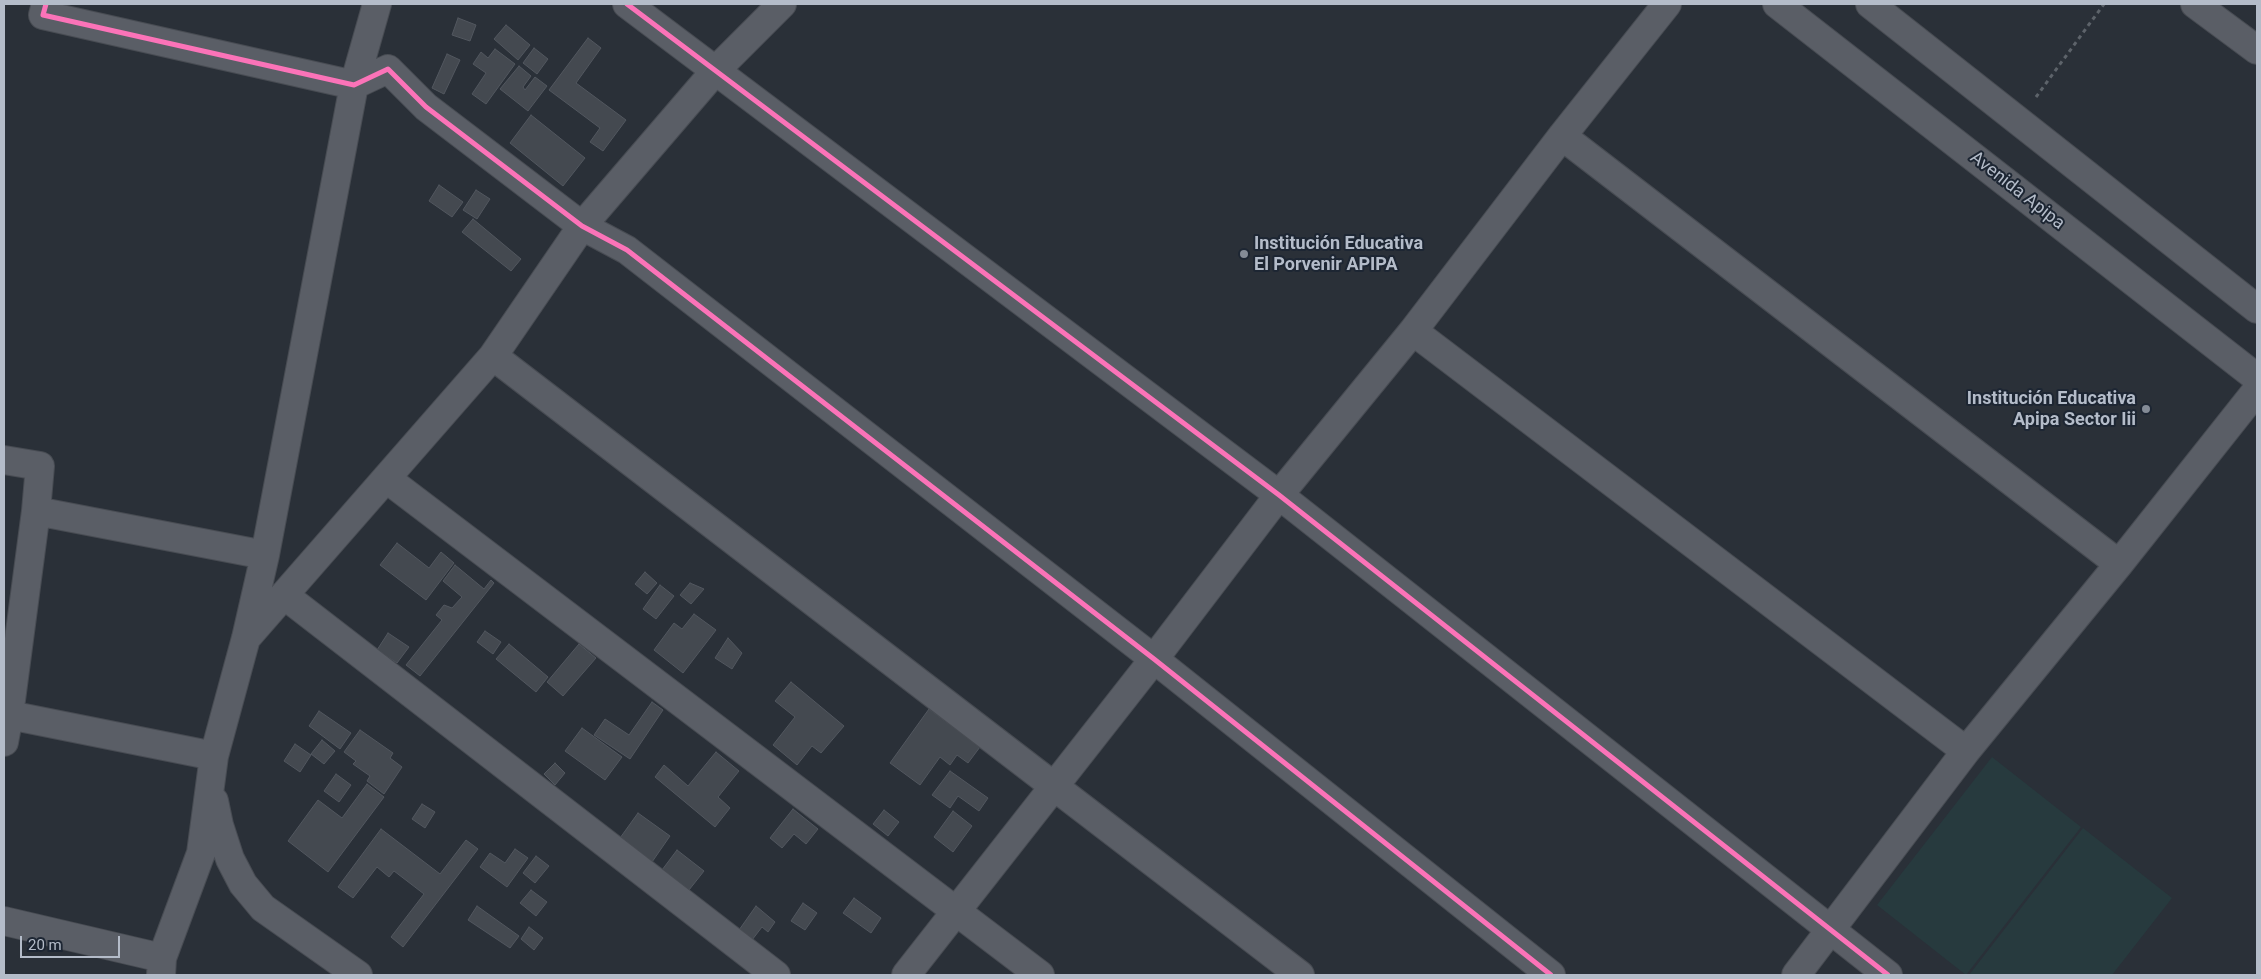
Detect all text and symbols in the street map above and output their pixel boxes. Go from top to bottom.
street label: Avenida Apipa [1965,147,2069,235]
place label: Institución Educativa El Porvenir APIPA [1254,233,1423,276]
marker: Institución Educativa El Porvenir APIPA [1238,248,1250,260]
place label: Institución Educativa Apipa Sector Iii [1967,388,2136,430]
marker: Institución Educativa Apipa Sector Iii [2140,403,2152,415]
scale bar [22,926,122,958]
text: 20 m [28,936,62,954]

